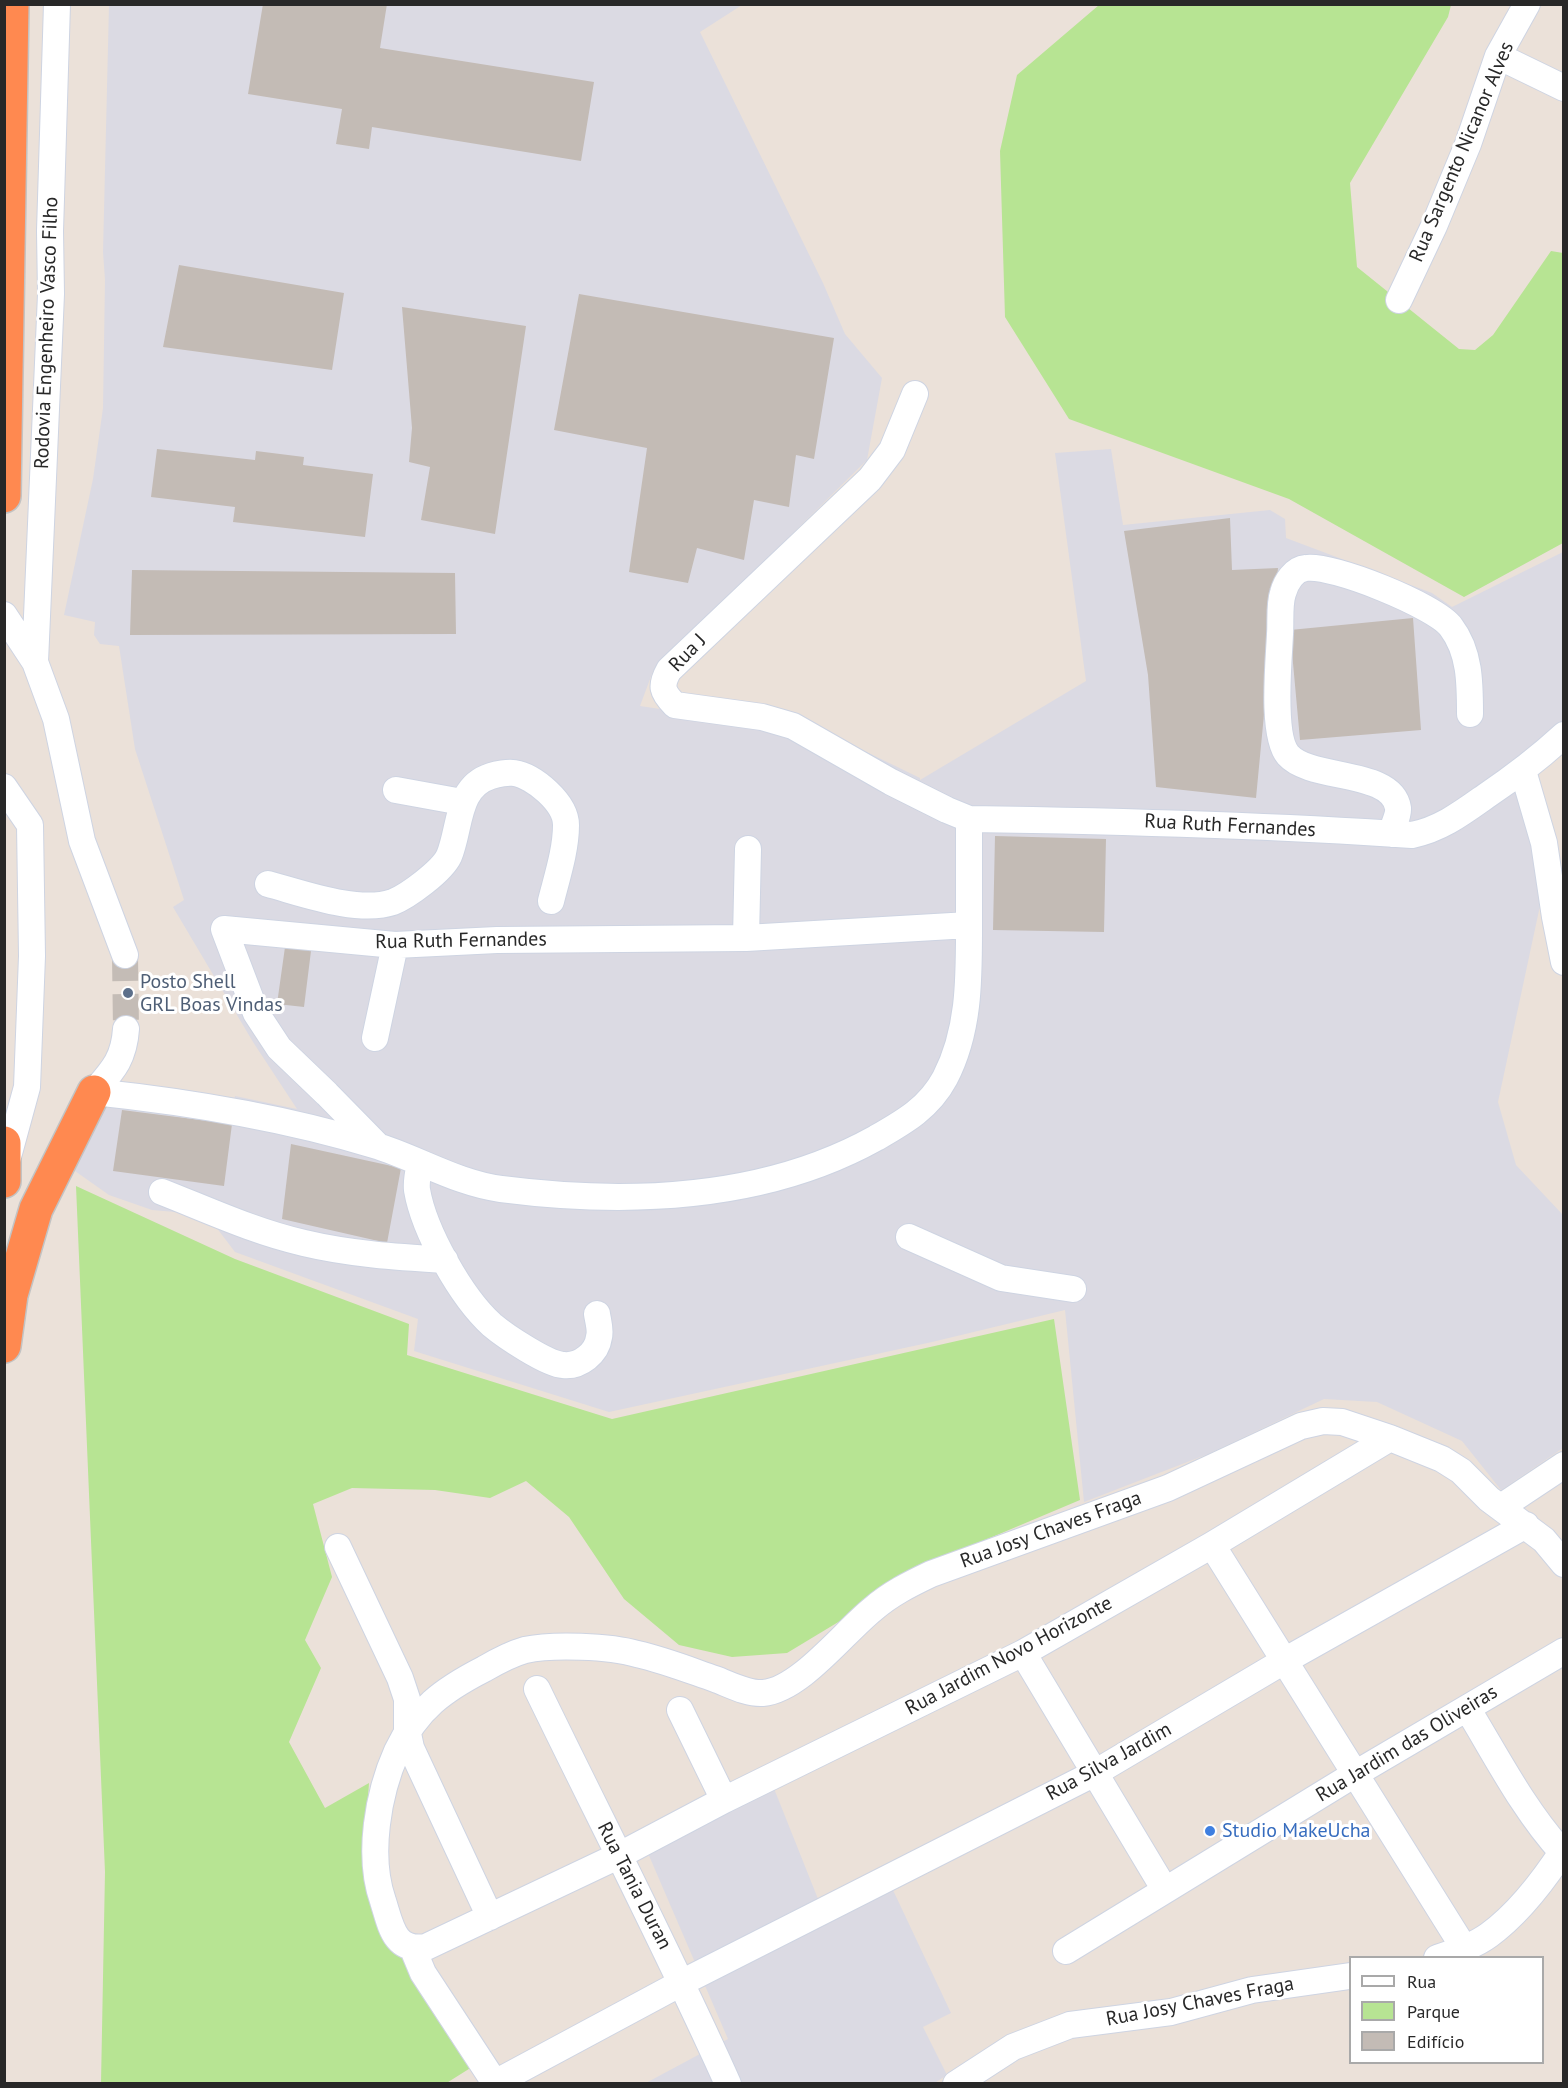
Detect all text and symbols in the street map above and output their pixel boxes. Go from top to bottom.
street label: Rua Sargento Nicanor Alves [1405,38,1519,266]
street label: Rodovia Engenheiro Vasco Filho [30,196,64,470]
street label: Rua J [664,629,712,677]
street label: Rua Ruth Fernandes [1144,810,1316,842]
street label: Rua Ruth Fernandes [375,928,547,954]
place label: Posto Shell GRL Boas Vindas [140,970,283,1017]
marker: Posto Shell GRL Boas Vindas [121,986,135,1000]
street label: Rua Josy Chaves Fraga [957,1486,1145,1574]
street label: Rua Jardim Novo Horizonte [902,1591,1116,1721]
street label: Rua Jardim das Oliveiras [1312,1680,1502,1808]
street label: Rua Silva Jardim [1042,1718,1176,1806]
street label: Rua Tania Duran [592,1818,676,1954]
place label: Studio MakeUcha [1222,1819,1371,1843]
marker: Studio MakeUcha [1203,1824,1217,1838]
legend [1349,1956,1544,2064]
text: Rua [1407,1970,1436,1993]
street label: Rua Josy Chaves Fraga [1104,1972,1296,2032]
text: Parque [1407,2000,1460,2023]
text: Edifício [1407,2030,1464,2053]

